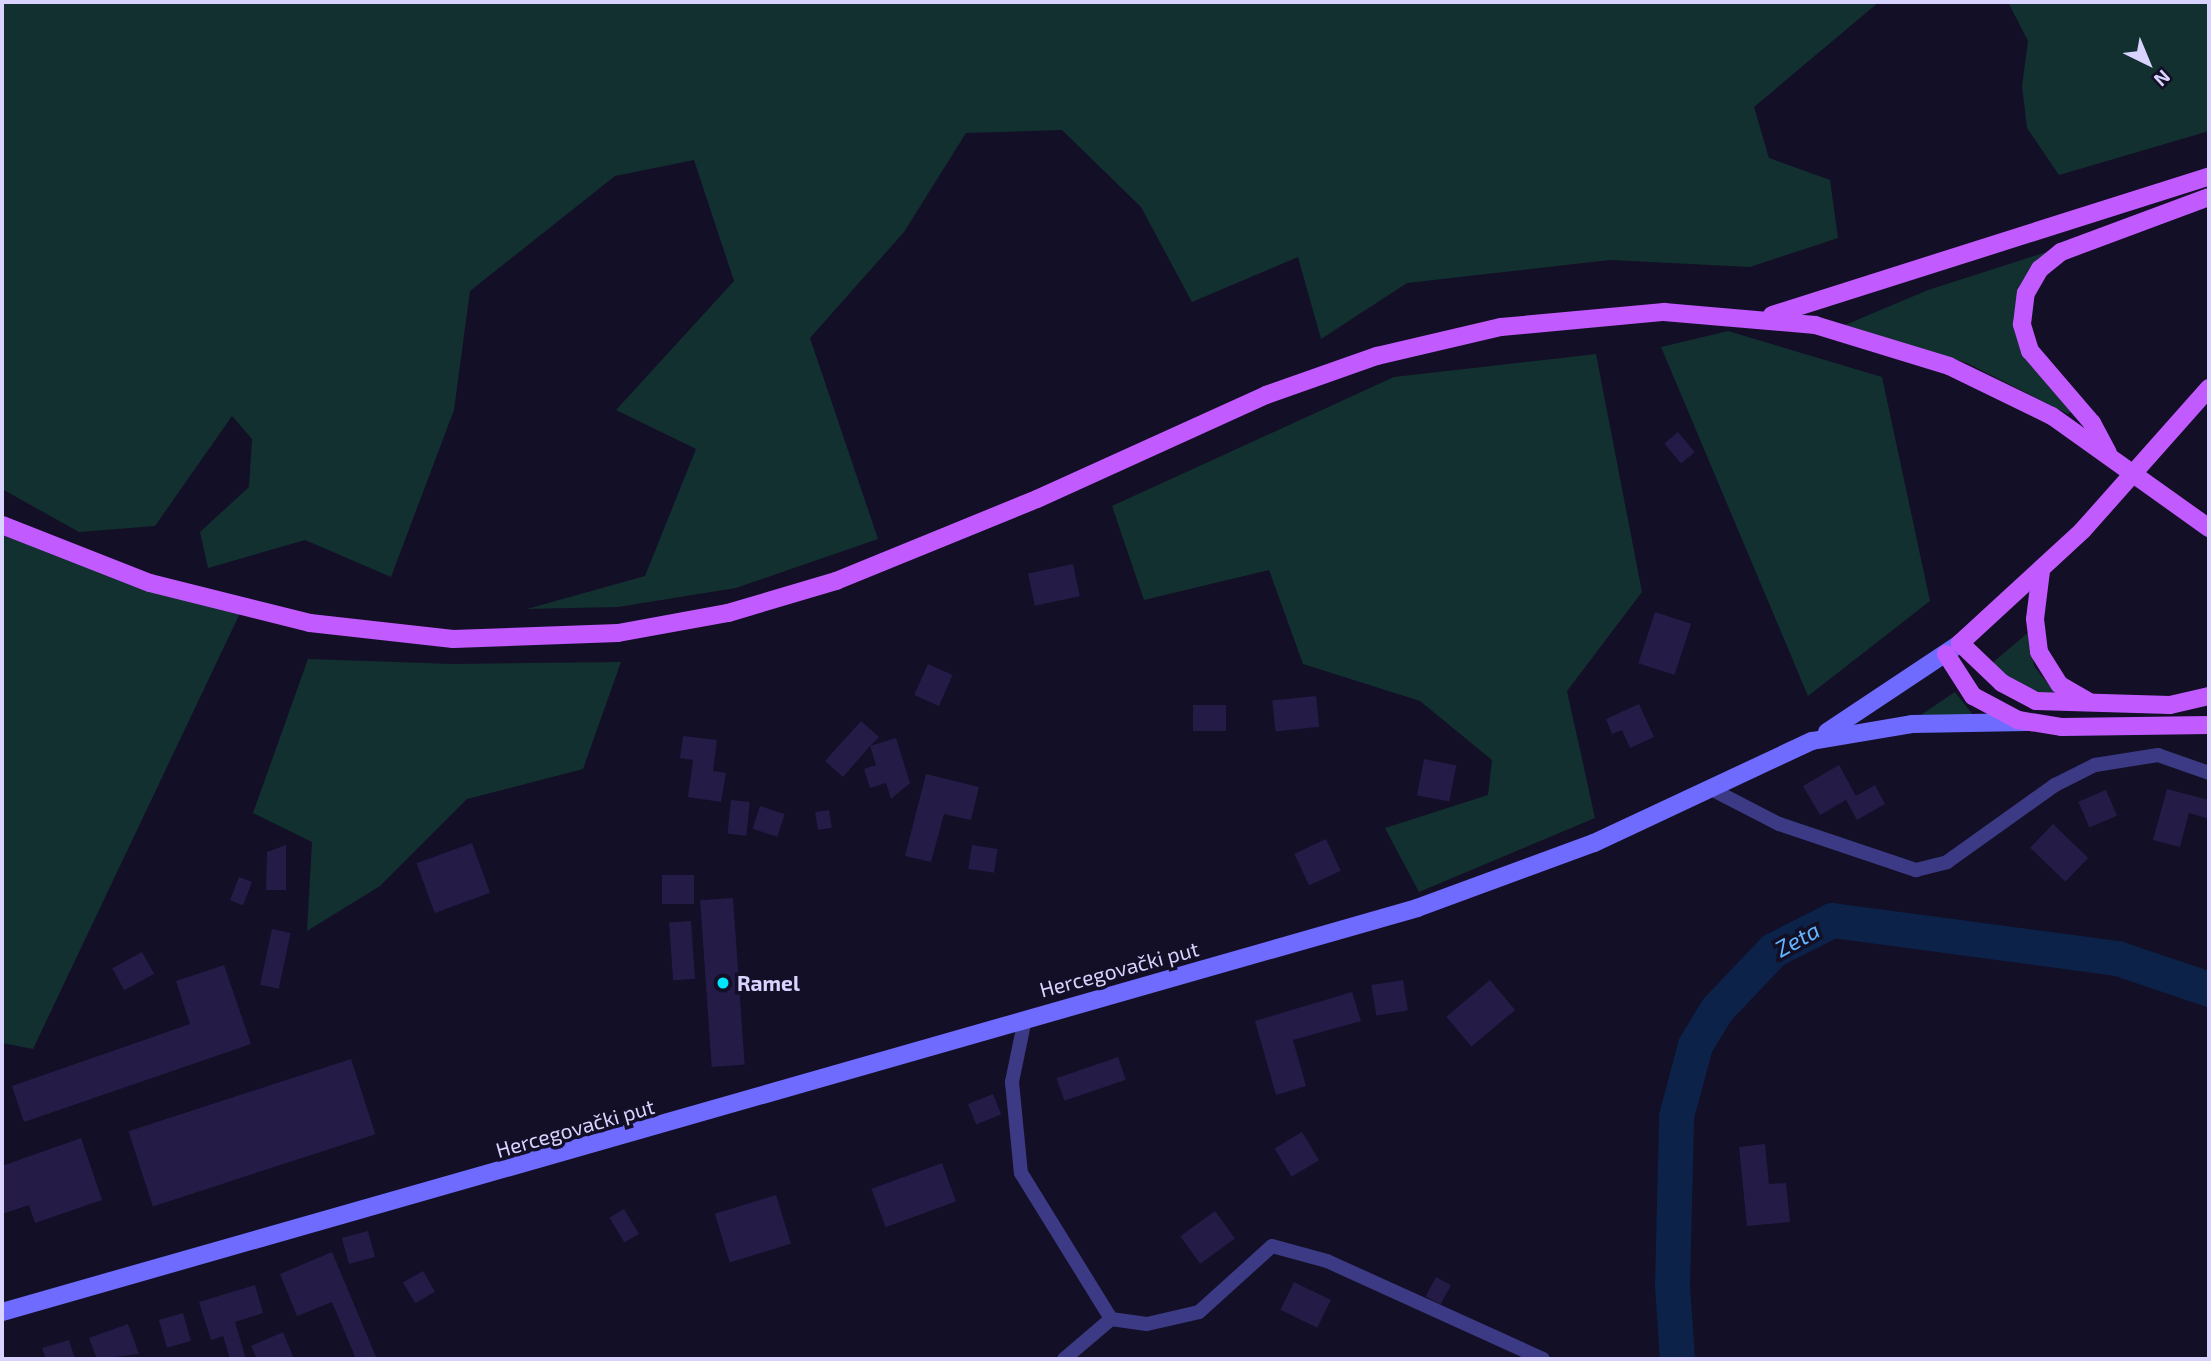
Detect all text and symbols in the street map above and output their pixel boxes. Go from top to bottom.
north arrow [2113,28,2183,98]
text: N [2150,66,2176,92]
water label: Zeta [1770,916,1824,962]
street label: Hercegovački put [1037,936,1201,1002]
place label: Ramel [737,970,800,996]
marker: Ramel [715,975,731,991]
street label: Hercegovački put [493,1093,657,1163]

